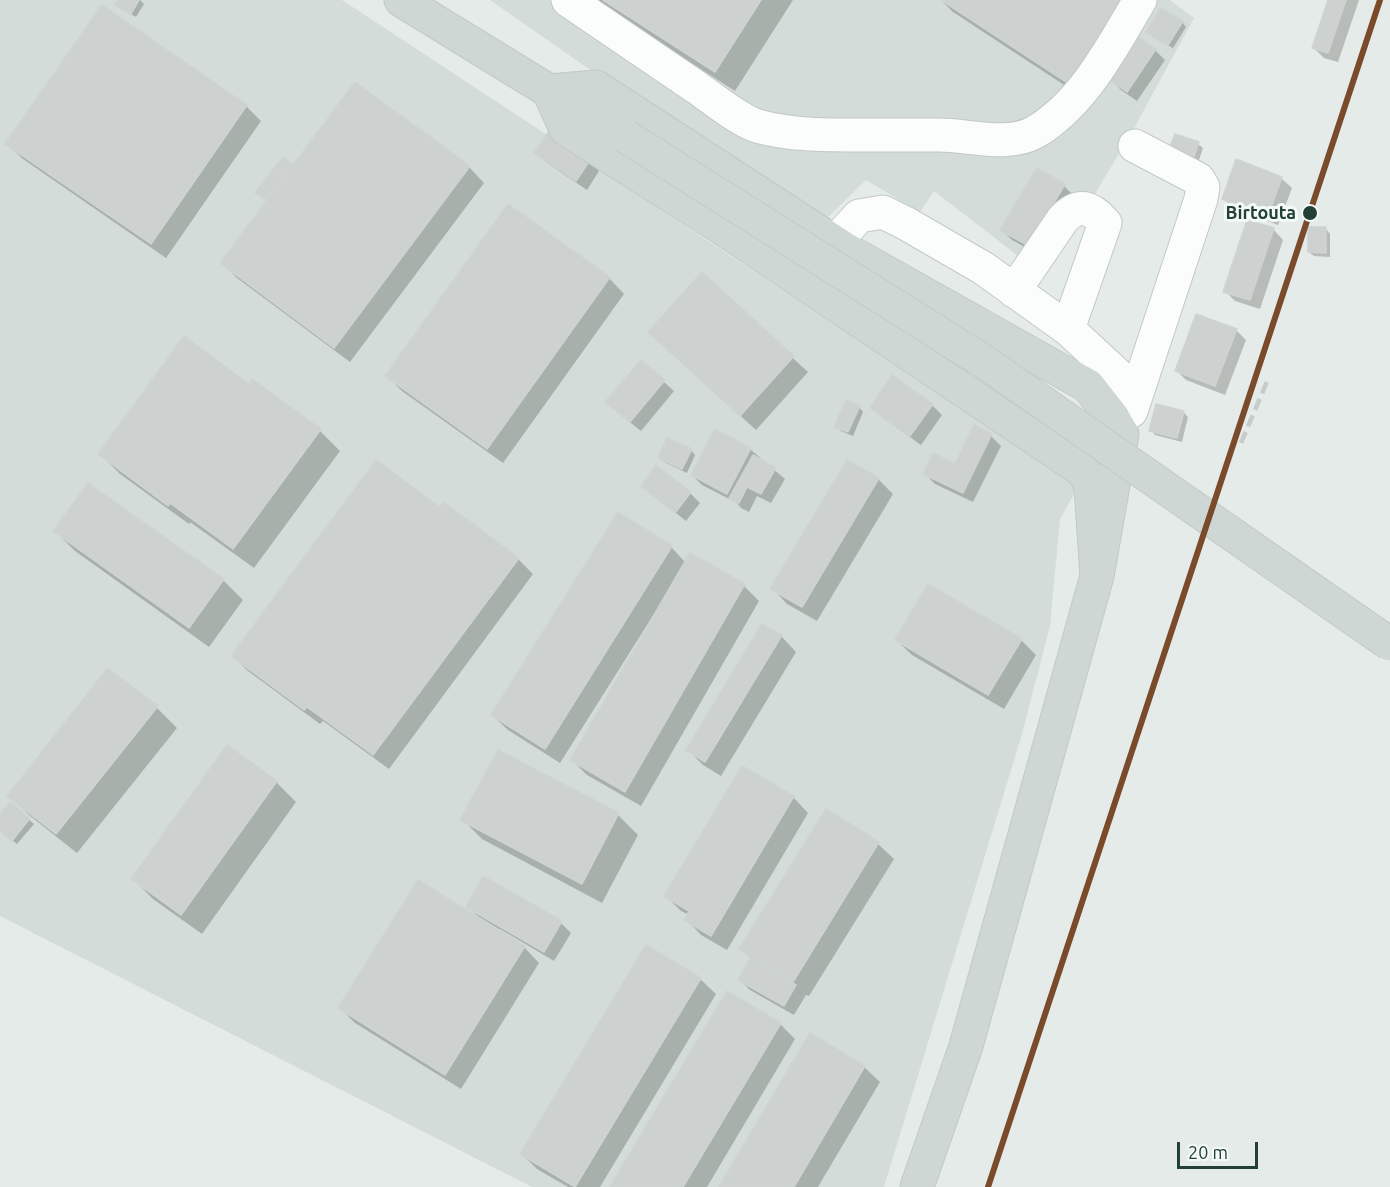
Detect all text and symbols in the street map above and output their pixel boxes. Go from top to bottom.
place label: Birtouta [1226,202,1296,224]
marker: Birtouta [1301,204,1319,222]
scale bar [1180,1130,1261,1168]
text: 20 m [1188,1142,1228,1162]

